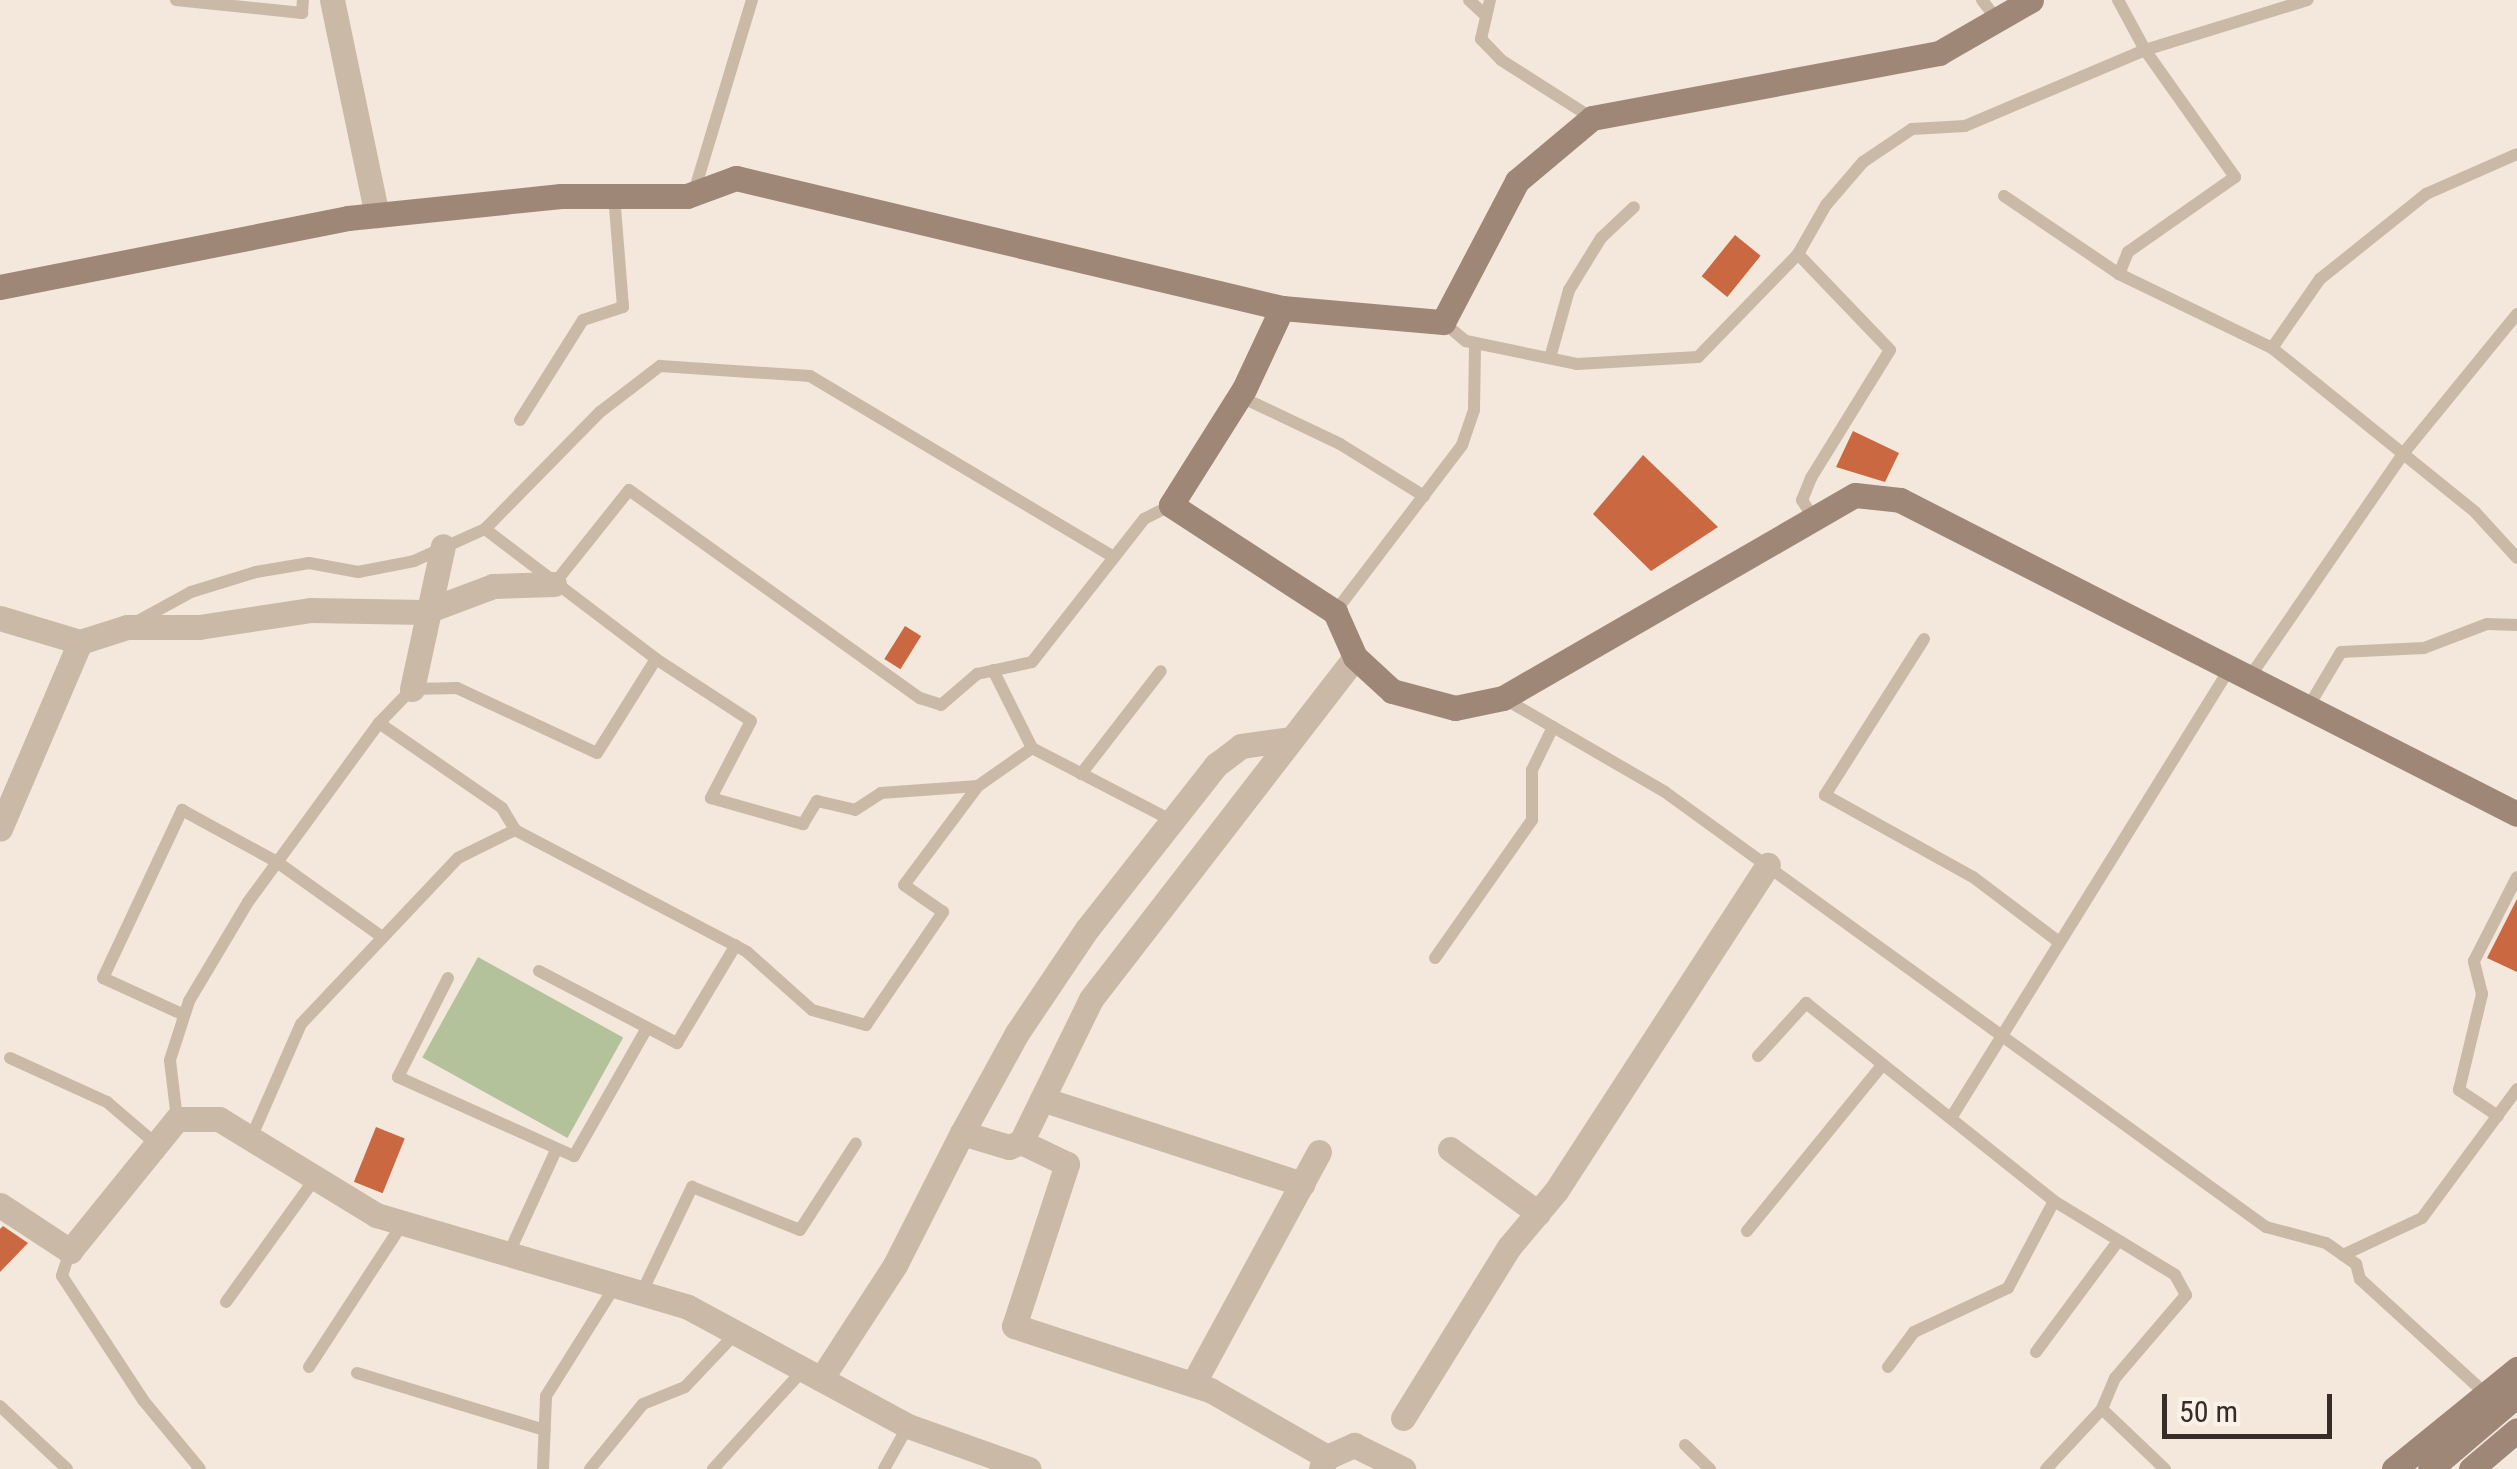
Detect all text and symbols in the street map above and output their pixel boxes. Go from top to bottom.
scale bar [2167,1374,2337,1436]
text: 50 m [2179,1394,2238,1429]

